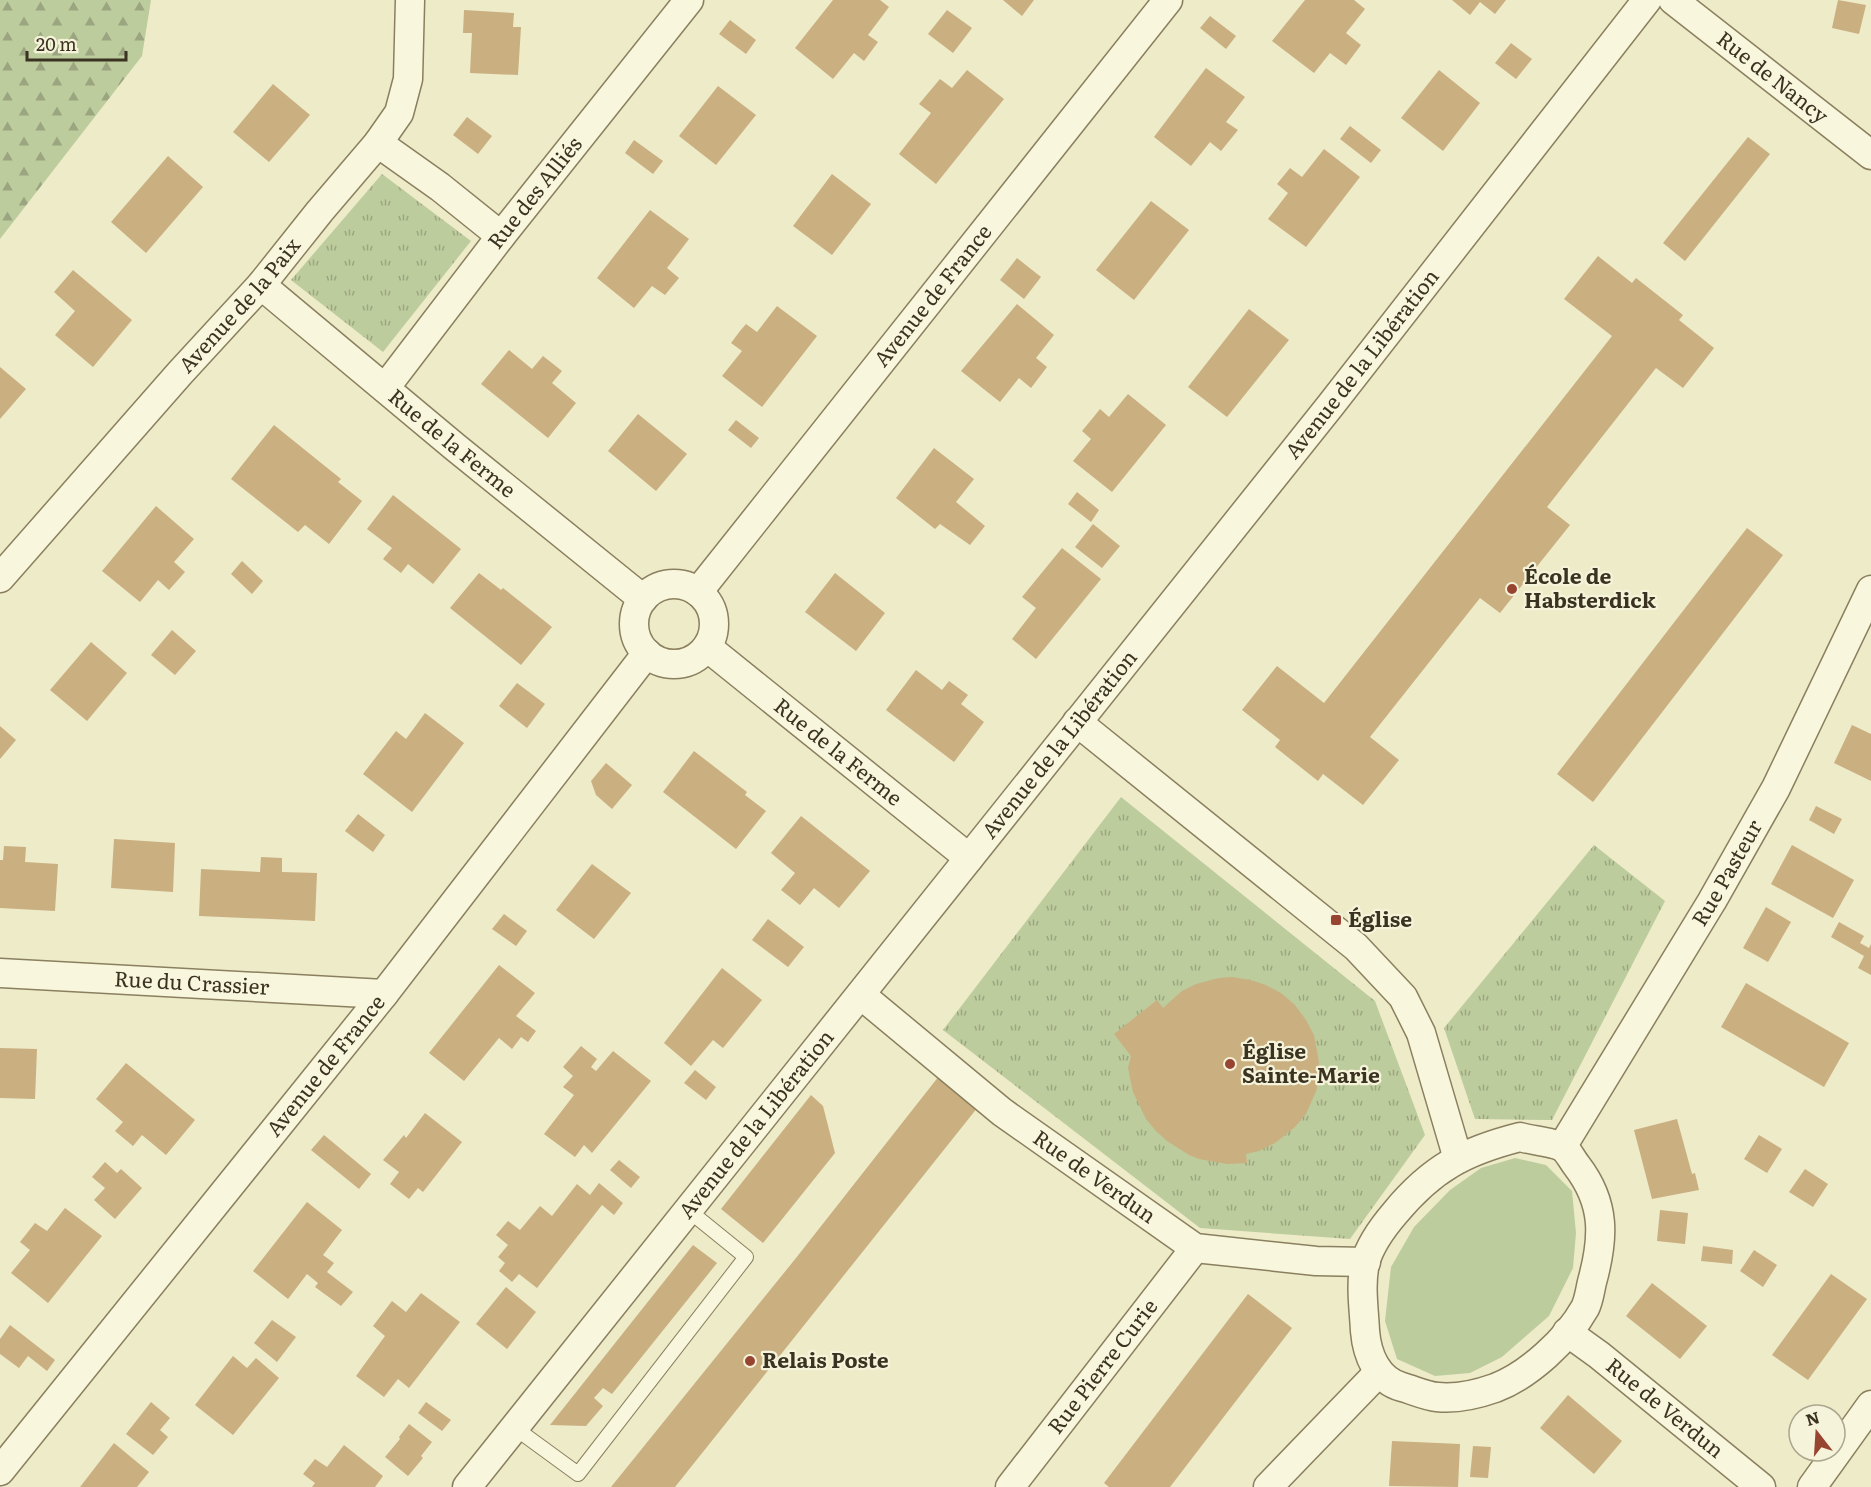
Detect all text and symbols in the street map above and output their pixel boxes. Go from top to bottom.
street label: Rue de Nancy [1711,22,1837,130]
scale bar [27,24,126,62]
text: 20 m [36,30,77,57]
street label: Rue des Alliés [479,129,588,255]
street label: Avenue de France [865,216,997,372]
street label: Avenue de la Paix [170,230,306,378]
street label: Avenue de la Libération [1276,261,1445,464]
street label: Rue de la Ferme [383,380,524,504]
place label: École de Habsterdick [1524,559,1657,614]
marker: École de Habsterdick [1505,582,1519,596]
street label: Avenue de la Libération [973,642,1143,844]
street label: Rue de la Ferme [769,689,910,812]
street label: Rue Pasteur [1682,813,1768,931]
place label: Église [1348,902,1412,933]
marker: Église [1329,913,1343,927]
street label: Rue du Crassier [114,961,270,1001]
street label: Avenue de France [257,987,391,1142]
street label: Avenue de la Libération [669,1022,840,1224]
place label: Église Sainte-Marie [1242,1034,1380,1089]
marker: Église Sainte-Marie [1223,1057,1237,1071]
street label: Rue de Verdun [1028,1121,1164,1229]
street label: Rue Pierre Curie [1039,1291,1163,1439]
place label: Relais Poste [762,1343,889,1374]
street label: Rue de Verdun [1601,1349,1732,1464]
marker: Relais Poste [743,1354,757,1368]
north arrow [1787,1403,1847,1463]
text: N [1802,1404,1822,1431]

